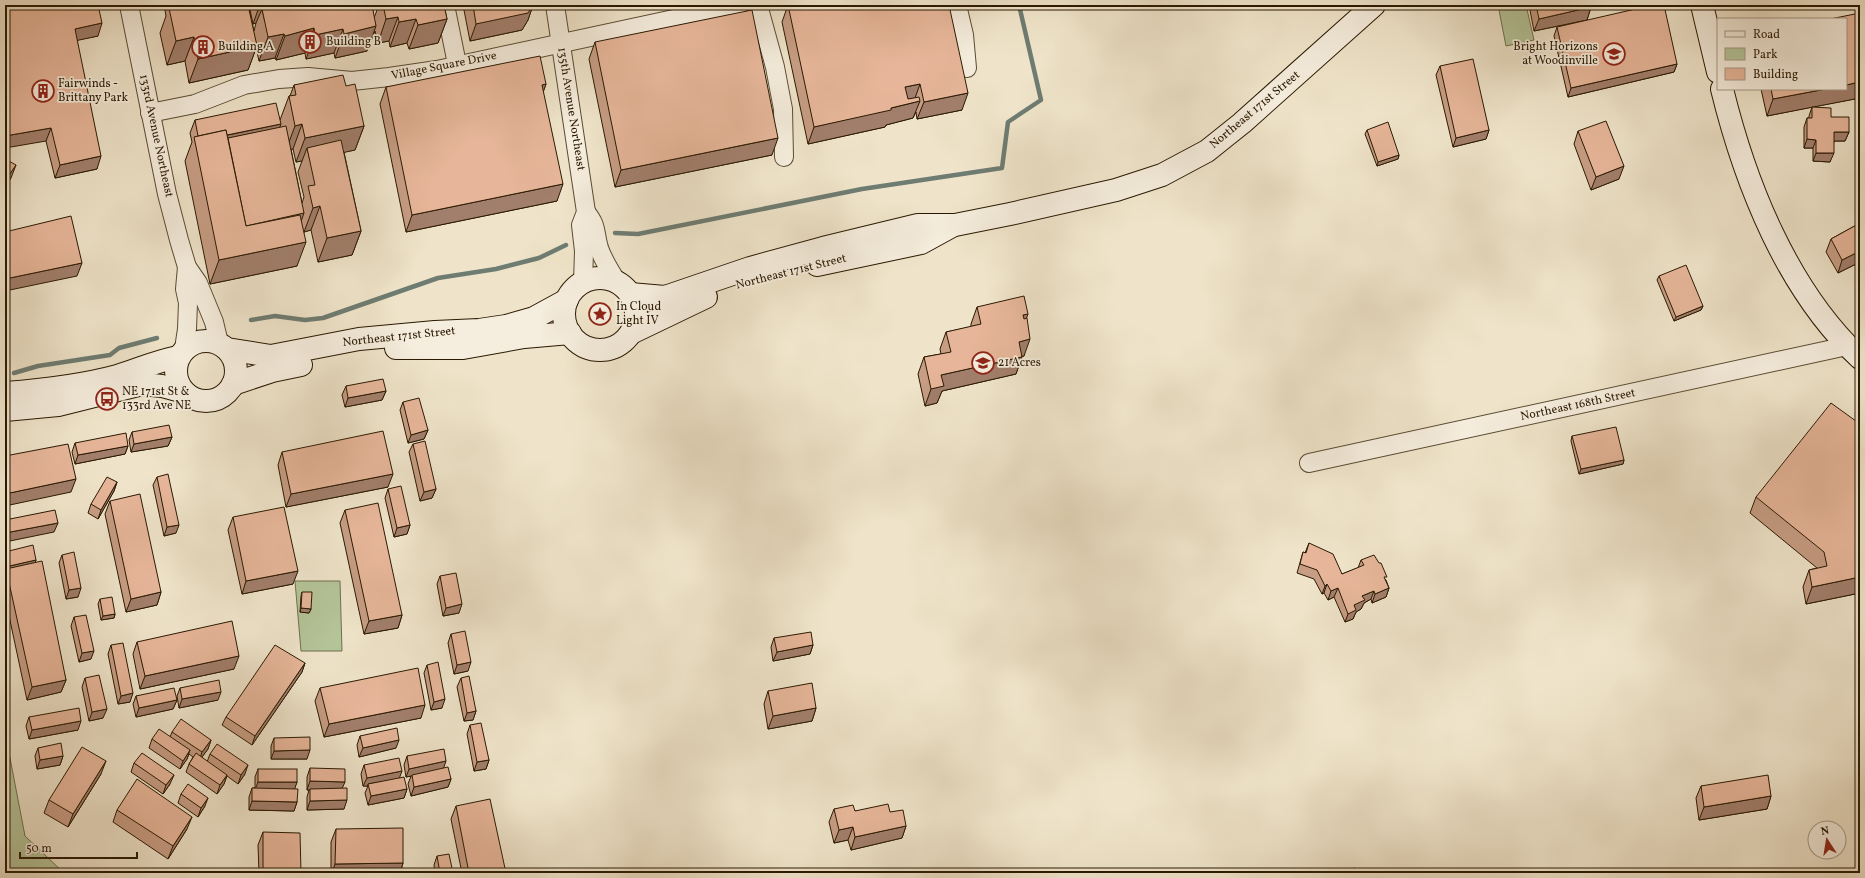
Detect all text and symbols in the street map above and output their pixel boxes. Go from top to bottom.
legend [1717,18,1847,90]
text: Road [1753,27,1780,43]
building icon: Building B [297,29,323,55]
building icon: Building A [190,34,216,60]
place label: Building B [326,34,381,50]
place label: Building A [218,39,275,55]
place label: Bright Horizons at Woodinville [1513,39,1598,69]
school or university icon: Bright Horizons at Woodinville [1601,41,1627,67]
street label: 135th Avenue Northeast [553,46,589,172]
text: Park [1753,47,1778,63]
street label: Village Square Drive [390,48,498,84]
street label: Northeast 171st Street [1206,67,1304,153]
text: Building [1753,67,1798,83]
street label: 133rd Avenue Northeast [135,73,177,199]
place label: Fairwinds - Brittany Park [58,76,129,106]
building icon: Fairwinds - Brittany Park [30,78,56,104]
street label: Northeast 171st Street [734,251,848,293]
place label: In Cloud Light IV [616,299,661,329]
place icon: In Cloud Light IV [587,301,613,327]
street label: Northeast 171st Street [342,323,456,351]
school or university icon: 21 Acres [970,350,996,376]
place label: 21 Acres [998,355,1041,371]
place label: NE 171st St & 133rd Ave NE [122,384,191,414]
street label: Northeast 168th Street [1519,385,1637,425]
bus stop icon: NE 171st St & 133rd Ave NE [94,386,120,412]
north arrow [1807,820,1847,860]
text: N [1820,824,1831,840]
scale bar [20,834,137,860]
text: 50 m [26,841,52,857]

